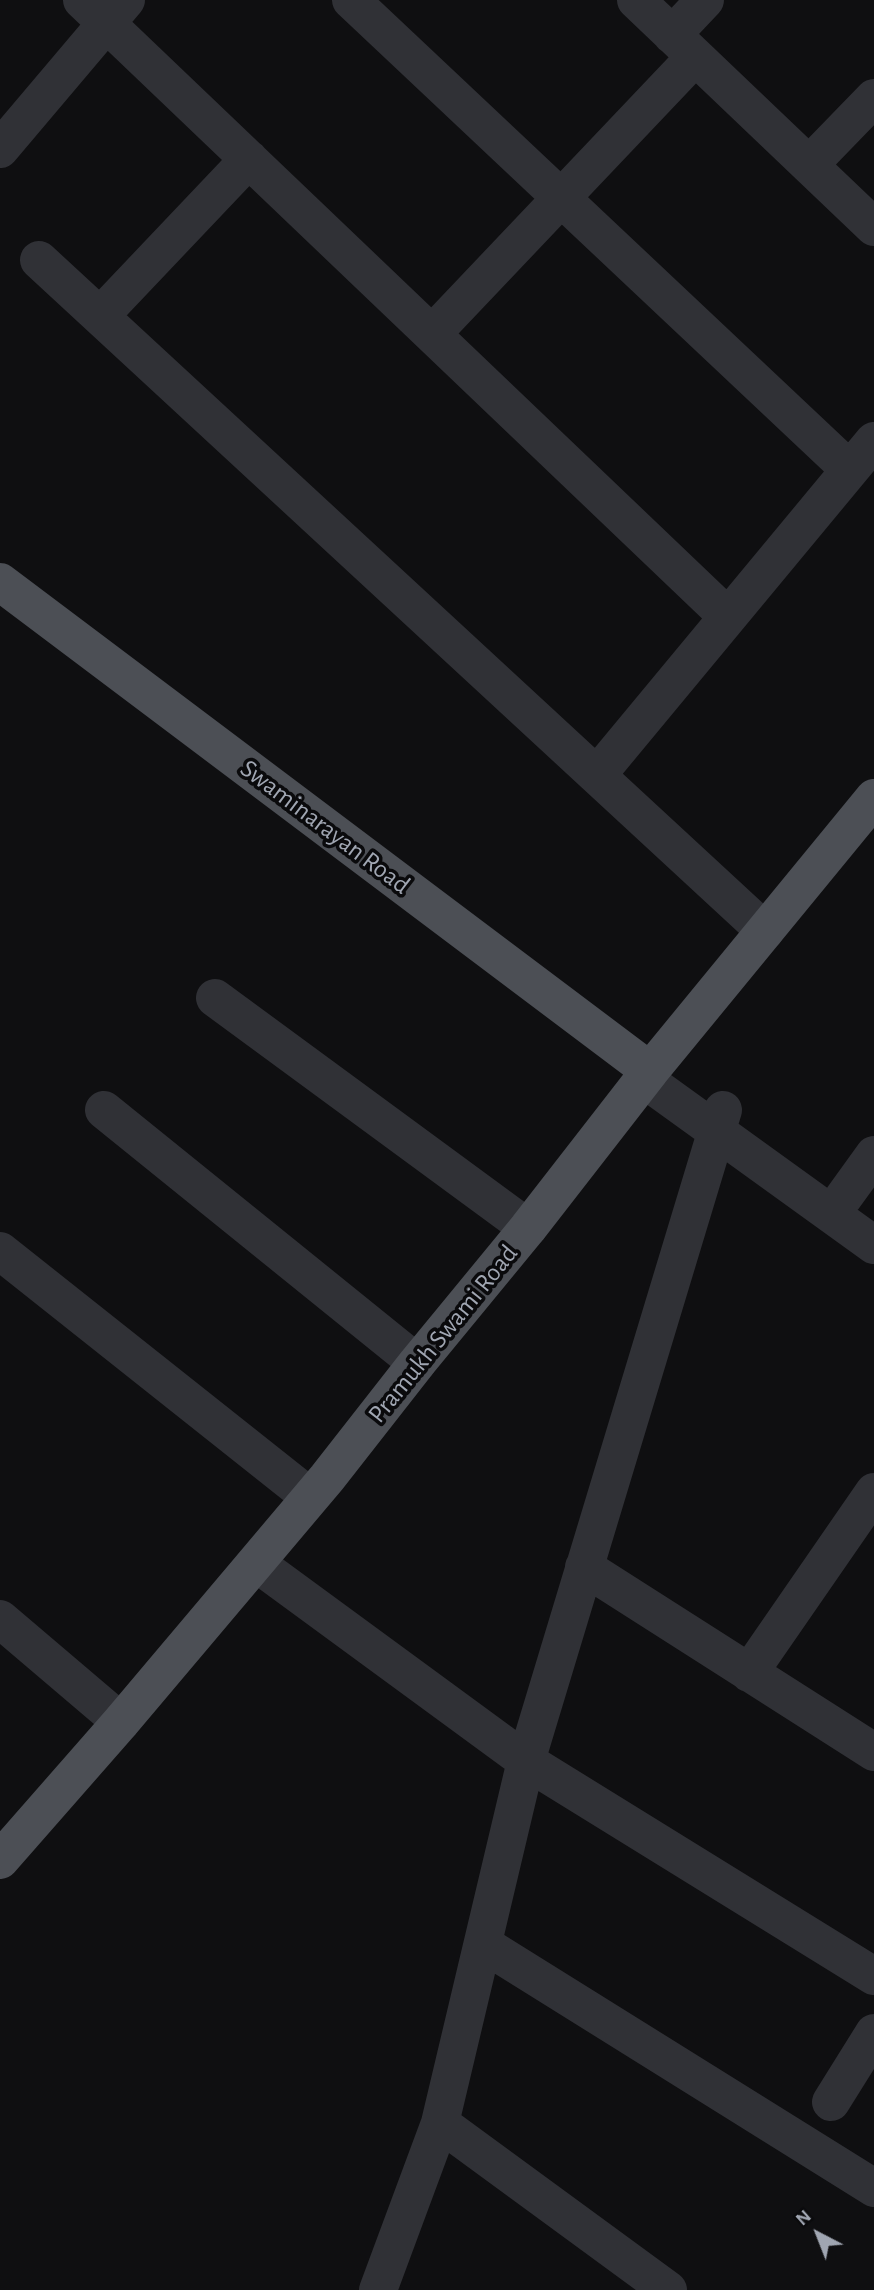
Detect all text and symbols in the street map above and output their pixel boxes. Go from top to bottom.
street label: Swaminarayan Road [234,753,416,901]
street label: Pramukh Swami Road [362,1239,524,1429]
north arrow [783,2199,853,2269]
text: N [792,2207,815,2230]

